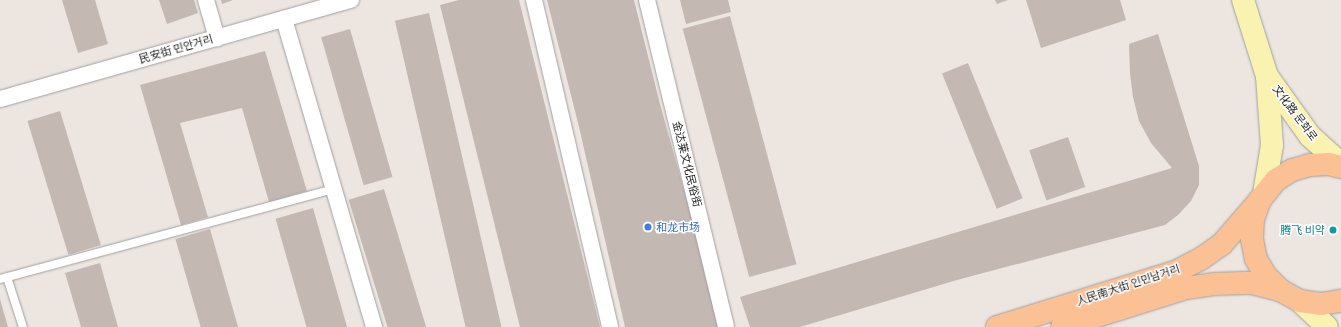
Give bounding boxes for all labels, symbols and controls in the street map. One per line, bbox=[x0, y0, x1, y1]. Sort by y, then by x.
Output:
street label: 民安街 민안거리 bbox=[138, 32, 214, 66]
street label: 文化路 문화로 bbox=[1270, 83, 1320, 143]
street label: 金达莱文化民俗街 bbox=[670, 120, 704, 208]
place label: 和龙市场 bbox=[656, 220, 700, 234]
marker: 和龙市场 bbox=[643, 222, 653, 232]
place label: 腾飞 비약 bbox=[1280, 223, 1325, 237]
marker: 腾飞 비약 bbox=[1328, 225, 1338, 235]
street label: 人民南大街 인민남거리 bbox=[1075, 262, 1181, 308]

